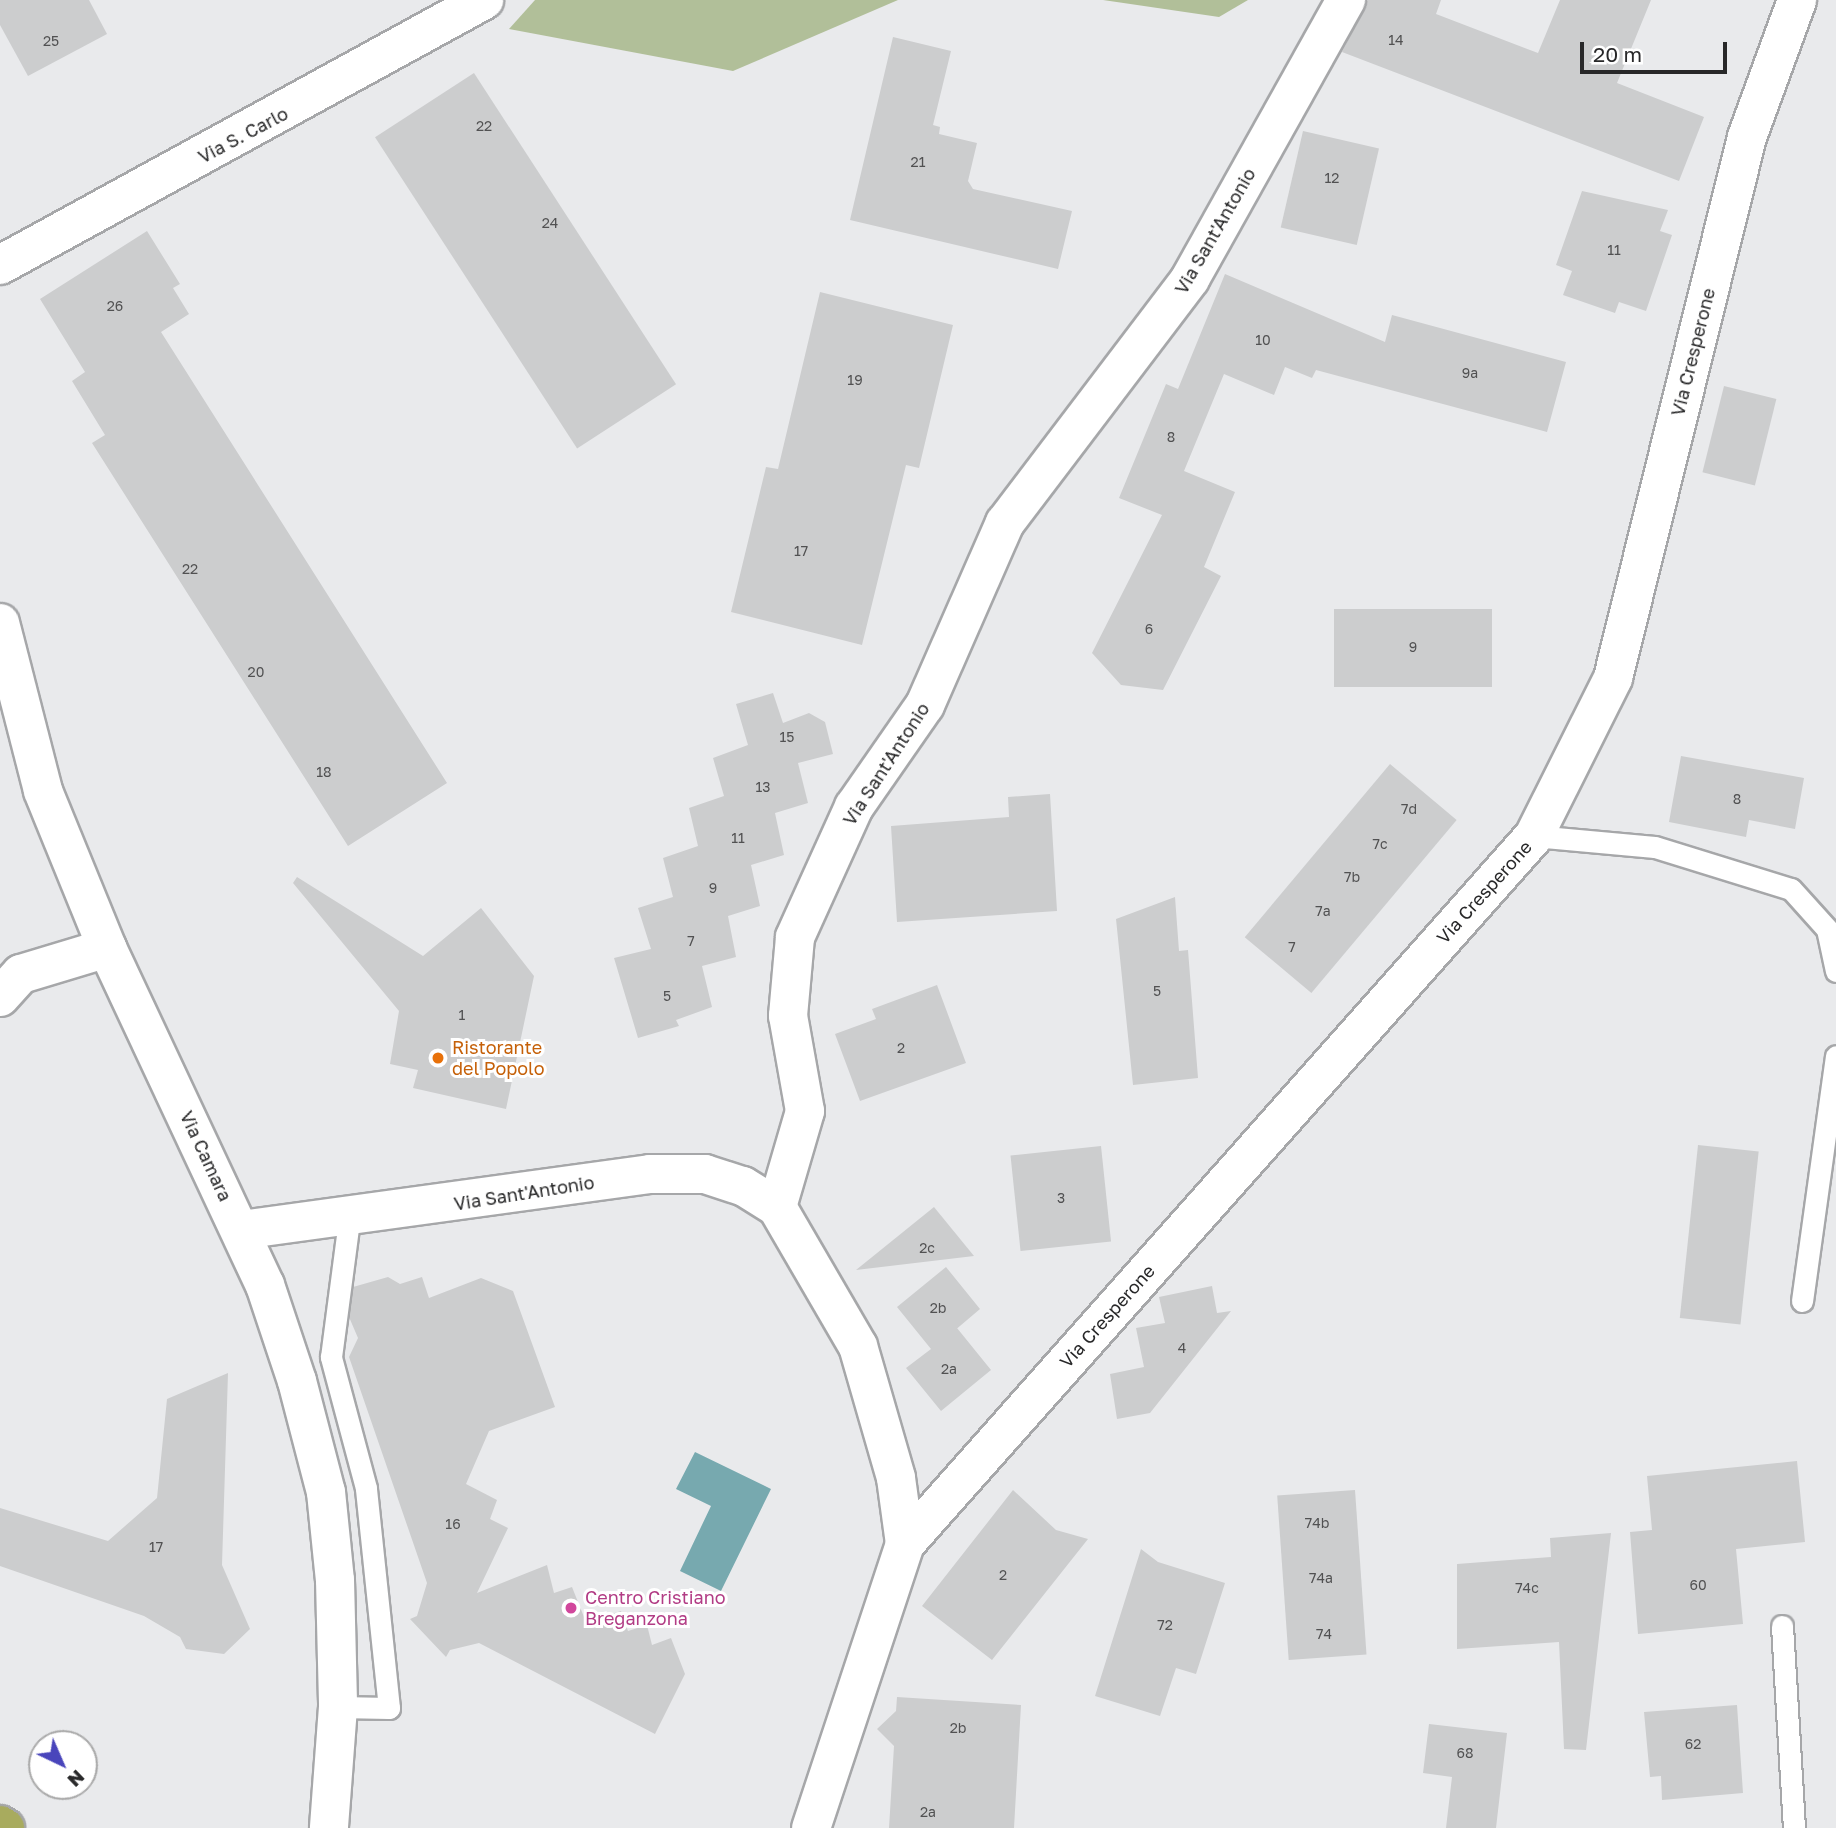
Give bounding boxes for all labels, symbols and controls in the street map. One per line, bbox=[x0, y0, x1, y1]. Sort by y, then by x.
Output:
scale bar bbox=[1584, 28, 1731, 72]
house number: 14 bbox=[1388, 32, 1404, 48]
house number: 25 bbox=[43, 33, 59, 49]
text: 20 m bbox=[1593, 41, 1642, 67]
street label: Via S. Carlo bbox=[194, 102, 292, 168]
house number: 22 bbox=[476, 118, 492, 134]
house number: 21 bbox=[911, 154, 925, 170]
street label: Via Sant'Antonio bbox=[1170, 164, 1260, 298]
house number: 12 bbox=[1325, 170, 1339, 186]
house number: 24 bbox=[542, 215, 558, 231]
house number: 11 bbox=[1607, 242, 1621, 258]
street label: Via Cresperone bbox=[1667, 286, 1719, 418]
house number: 26 bbox=[107, 298, 123, 314]
house number: 10 bbox=[1255, 332, 1271, 348]
house number: 9a bbox=[1462, 365, 1478, 381]
house number: 19 bbox=[847, 372, 863, 388]
house number: 8 bbox=[1167, 429, 1175, 445]
house number: 17 bbox=[794, 543, 808, 559]
house number: 22 bbox=[182, 561, 198, 577]
house number: 6 bbox=[1145, 621, 1153, 637]
house number: 9 bbox=[1409, 639, 1417, 655]
house number: 20 bbox=[248, 664, 264, 680]
street label: Via Sant'Antonio bbox=[838, 699, 934, 829]
house number: 15 bbox=[780, 729, 794, 745]
house number: 18 bbox=[316, 764, 332, 780]
house number: 13 bbox=[756, 779, 770, 795]
house number: 8 bbox=[1733, 791, 1741, 807]
house number: 7d bbox=[1401, 801, 1417, 817]
house number: 11 bbox=[731, 830, 745, 846]
house number: 7c bbox=[1372, 836, 1388, 852]
street label: Via Cresperone bbox=[1432, 836, 1536, 948]
house number: 7b bbox=[1344, 869, 1360, 885]
house number: 9 bbox=[709, 880, 717, 896]
house number: 7a bbox=[1315, 903, 1331, 919]
house number: 7 bbox=[687, 933, 695, 949]
house number: 7 bbox=[1288, 939, 1296, 955]
house number: 5 bbox=[1153, 983, 1161, 999]
house number: 5 bbox=[663, 988, 671, 1004]
house number: 1 bbox=[459, 1007, 465, 1023]
place label: Ristorante del Popolo bbox=[452, 1037, 544, 1080]
house number: 2 bbox=[897, 1040, 905, 1056]
marker: Ristorante del Popolo bbox=[430, 1050, 446, 1066]
street label: Via Camara bbox=[176, 1107, 236, 1205]
street label: Via Sant'Antonio bbox=[452, 1171, 596, 1215]
house number: 3 bbox=[1057, 1190, 1065, 1206]
house number: 2c bbox=[919, 1240, 935, 1256]
street label: Via Cresperone bbox=[1055, 1260, 1159, 1372]
house number: 2b bbox=[930, 1300, 946, 1316]
house number: 4 bbox=[1178, 1340, 1186, 1356]
house number: 2a bbox=[941, 1361, 957, 1377]
house number: 74b bbox=[1305, 1515, 1329, 1531]
house number: 16 bbox=[445, 1516, 461, 1532]
house number: 17 bbox=[149, 1539, 163, 1555]
house number: 2 bbox=[999, 1567, 1007, 1583]
house number: 74a bbox=[1309, 1570, 1333, 1586]
house number: 60 bbox=[1689, 1577, 1707, 1593]
house number: 74c bbox=[1515, 1580, 1539, 1596]
place label: Centro Cristiano Breganzona bbox=[585, 1587, 726, 1630]
marker: Centro Cristiano Breganzona bbox=[563, 1600, 579, 1616]
house number: 72 bbox=[1157, 1617, 1173, 1633]
house number: 74 bbox=[1316, 1626, 1332, 1642]
house number: 2b bbox=[950, 1720, 966, 1736]
north arrow bbox=[28, 1730, 98, 1800]
house number: 62 bbox=[1685, 1736, 1701, 1752]
house number: 68 bbox=[1456, 1745, 1474, 1761]
text: N bbox=[63, 1766, 90, 1792]
house number: 2a bbox=[920, 1804, 936, 1820]

